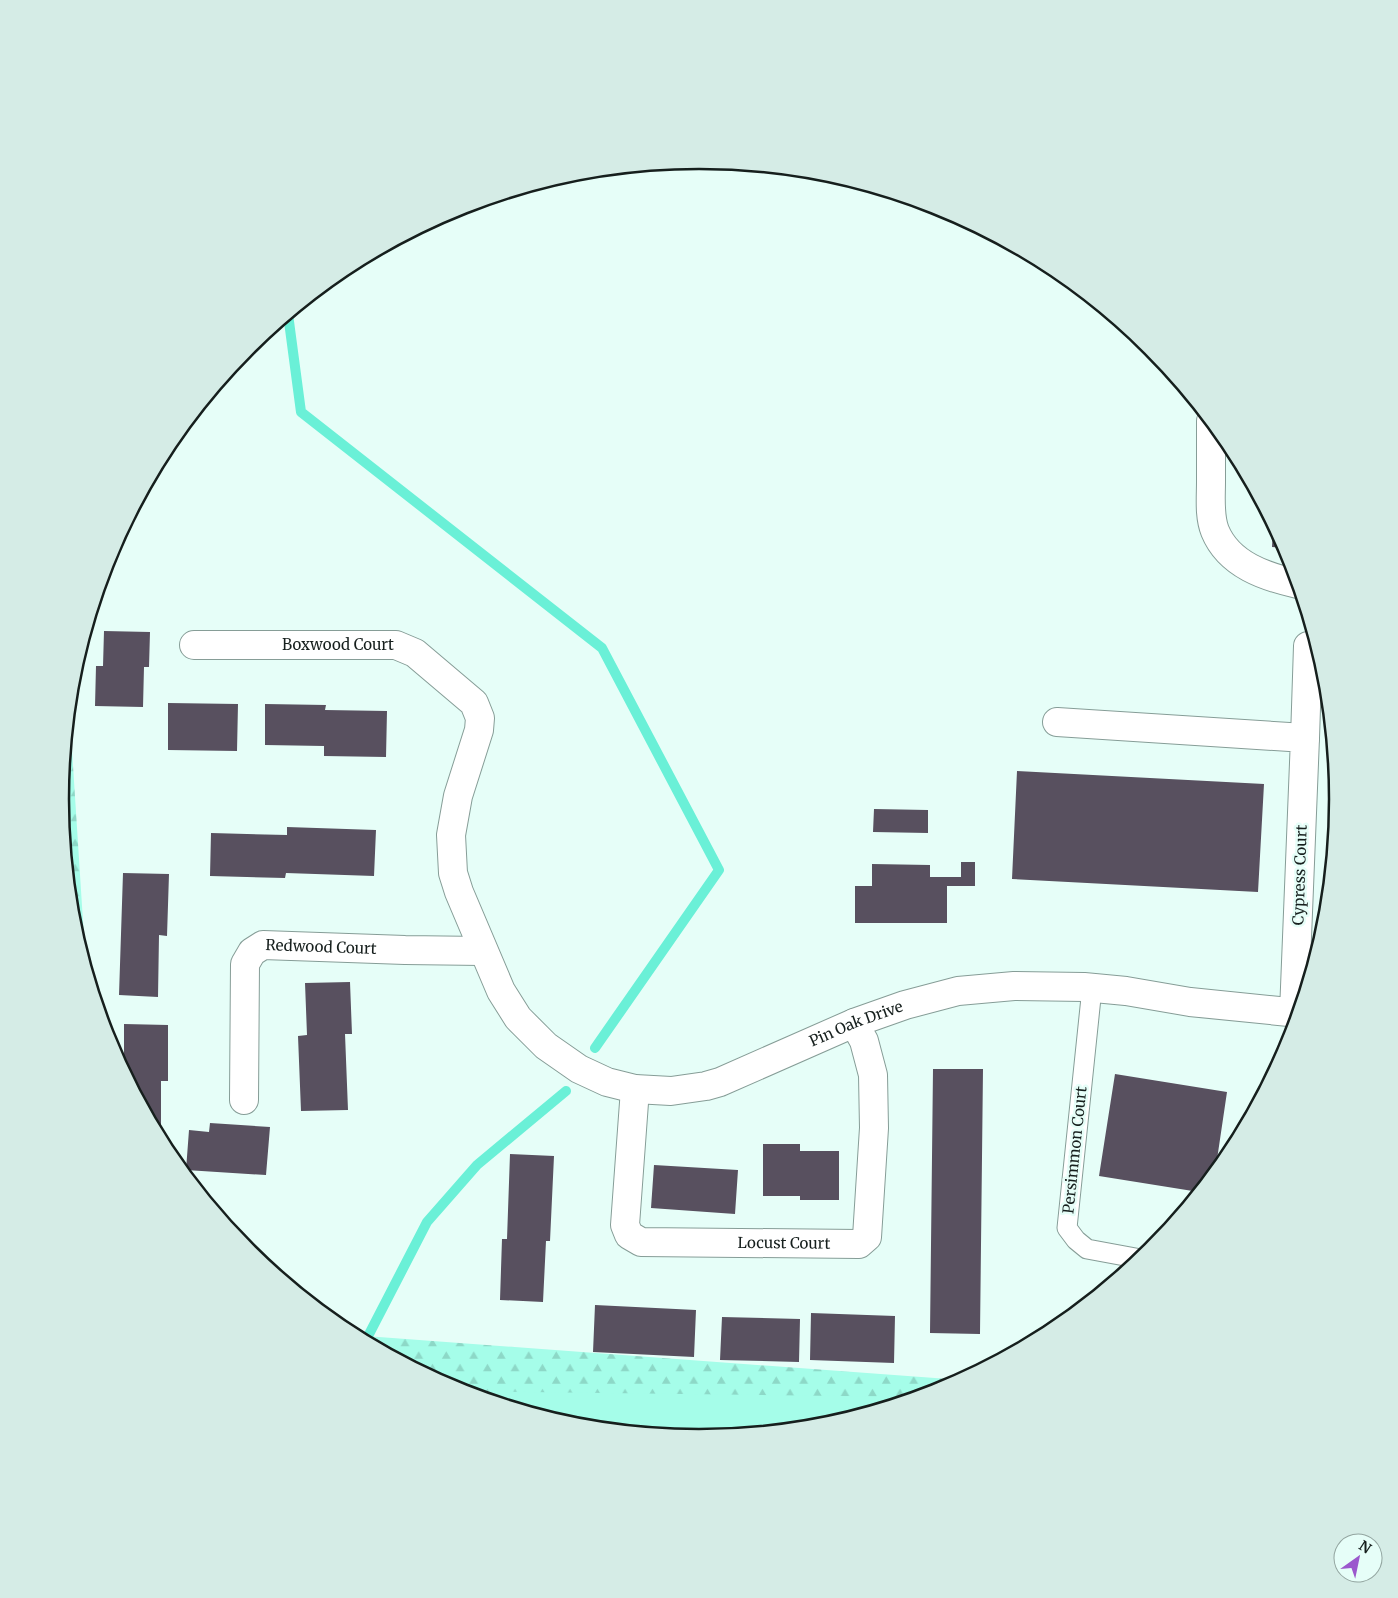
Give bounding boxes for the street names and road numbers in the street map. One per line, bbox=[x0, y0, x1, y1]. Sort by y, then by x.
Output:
street label: Boxwood Court bbox=[282, 635, 394, 654]
street label: Cypress Court bbox=[1288, 824, 1311, 926]
street label: Redwood Court bbox=[265, 935, 377, 958]
street label: Pin Oak Drive bbox=[806, 997, 905, 1051]
street label: Persimmon Court bbox=[1058, 1085, 1091, 1215]
street label: Locust Court bbox=[738, 1233, 831, 1253]

